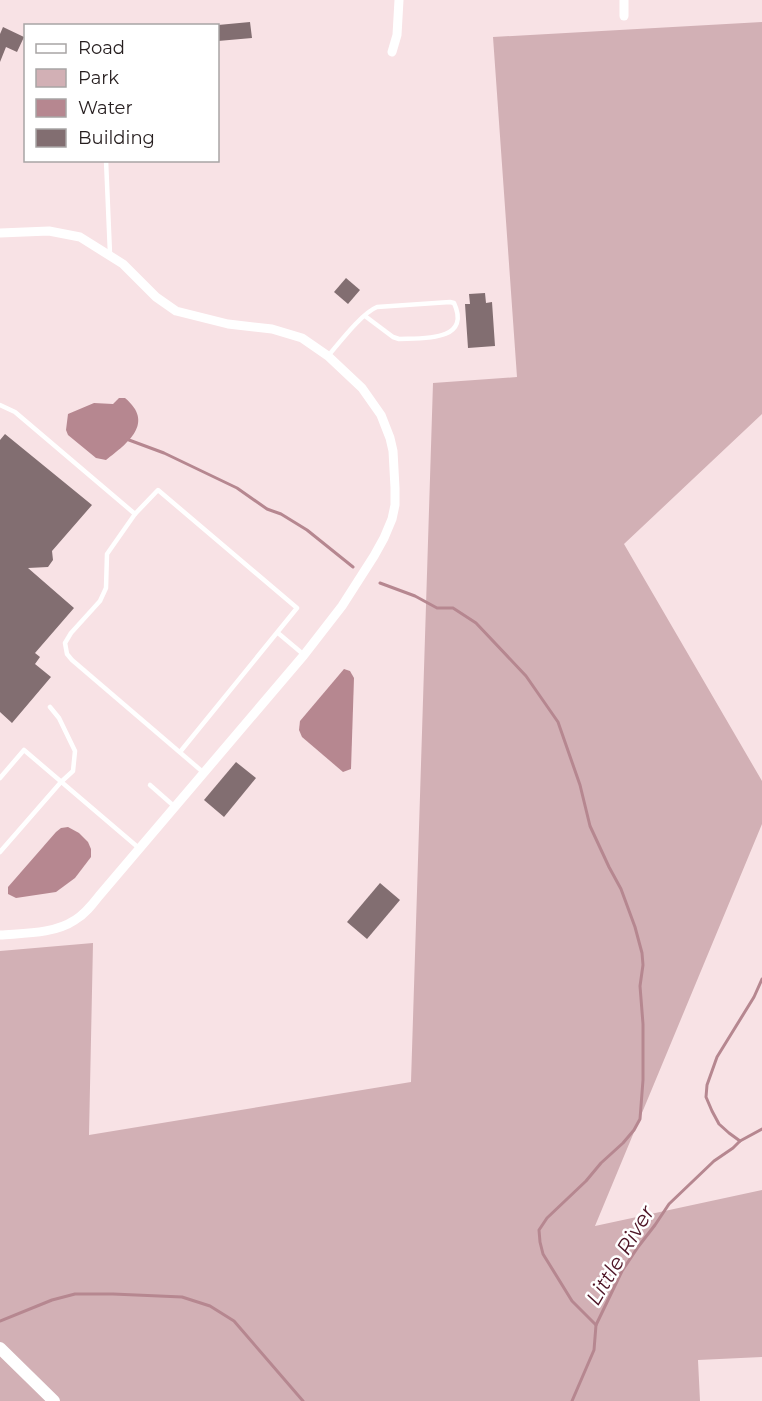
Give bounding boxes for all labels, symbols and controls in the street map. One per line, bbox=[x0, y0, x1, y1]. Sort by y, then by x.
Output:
legend bbox=[24, 24, 219, 162]
text: Road bbox=[78, 37, 125, 59]
text: Park bbox=[78, 67, 119, 89]
text: Water bbox=[78, 97, 133, 119]
text: Building bbox=[78, 127, 155, 149]
water label: Little River bbox=[581, 1200, 660, 1309]

